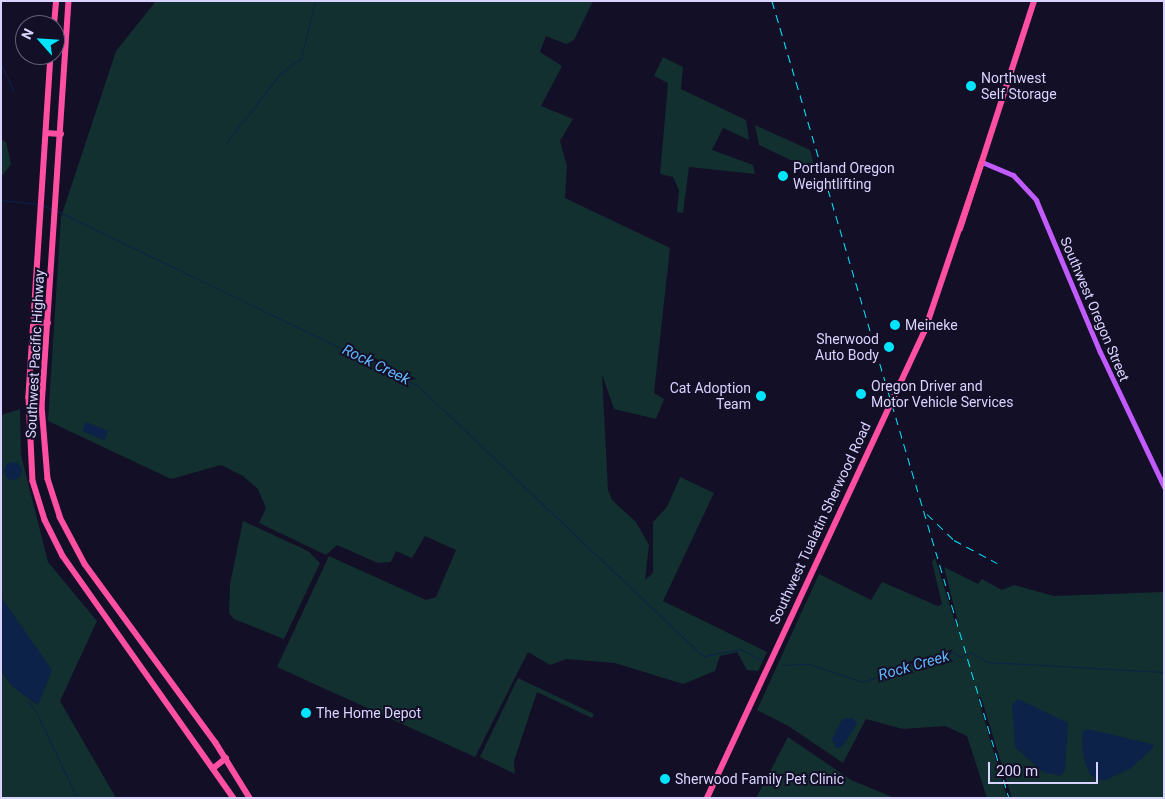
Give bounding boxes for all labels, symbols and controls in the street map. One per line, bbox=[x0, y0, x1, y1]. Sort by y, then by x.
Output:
north arrow bbox=[15, 15, 65, 65]
text: N bbox=[18, 26, 37, 42]
place label: Northwest Self Storage bbox=[981, 70, 1057, 102]
marker: Northwest Self Storage bbox=[965, 80, 977, 92]
place label: Portland Oregon Weightlifting bbox=[793, 160, 895, 192]
marker: Portland Oregon Weightlifting bbox=[777, 170, 789, 182]
street label: Southwest Oregon Street bbox=[1057, 234, 1133, 384]
street label: Southwest Pacific Highway bbox=[22, 269, 48, 439]
place label: Meineke bbox=[905, 317, 958, 333]
marker: Meineke bbox=[889, 319, 901, 331]
place label: Sherwood Auto Body bbox=[815, 331, 879, 364]
water label: Rock Creek bbox=[339, 341, 413, 389]
marker: Sherwood Auto Body bbox=[883, 341, 895, 353]
place label: Oregon Driver and Motor Vehicle Services bbox=[871, 378, 1013, 411]
place label: Cat Adoption Team bbox=[670, 380, 751, 412]
marker: Oregon Driver and Motor Vehicle Services bbox=[855, 388, 867, 400]
marker: Cat Adoption Team bbox=[755, 390, 767, 402]
street label: Southwest Tualatin Sherwood Road bbox=[766, 419, 874, 627]
water label: Rock Creek bbox=[876, 647, 952, 685]
place label: The Home Depot bbox=[316, 705, 421, 721]
marker: The Home Depot bbox=[300, 707, 312, 719]
scale bar bbox=[990, 752, 1100, 784]
text: 200 m bbox=[996, 762, 1038, 780]
place label: Sherwood Family Pet Clinic bbox=[675, 771, 844, 787]
marker: Sherwood Family Pet Clinic bbox=[659, 773, 671, 785]

